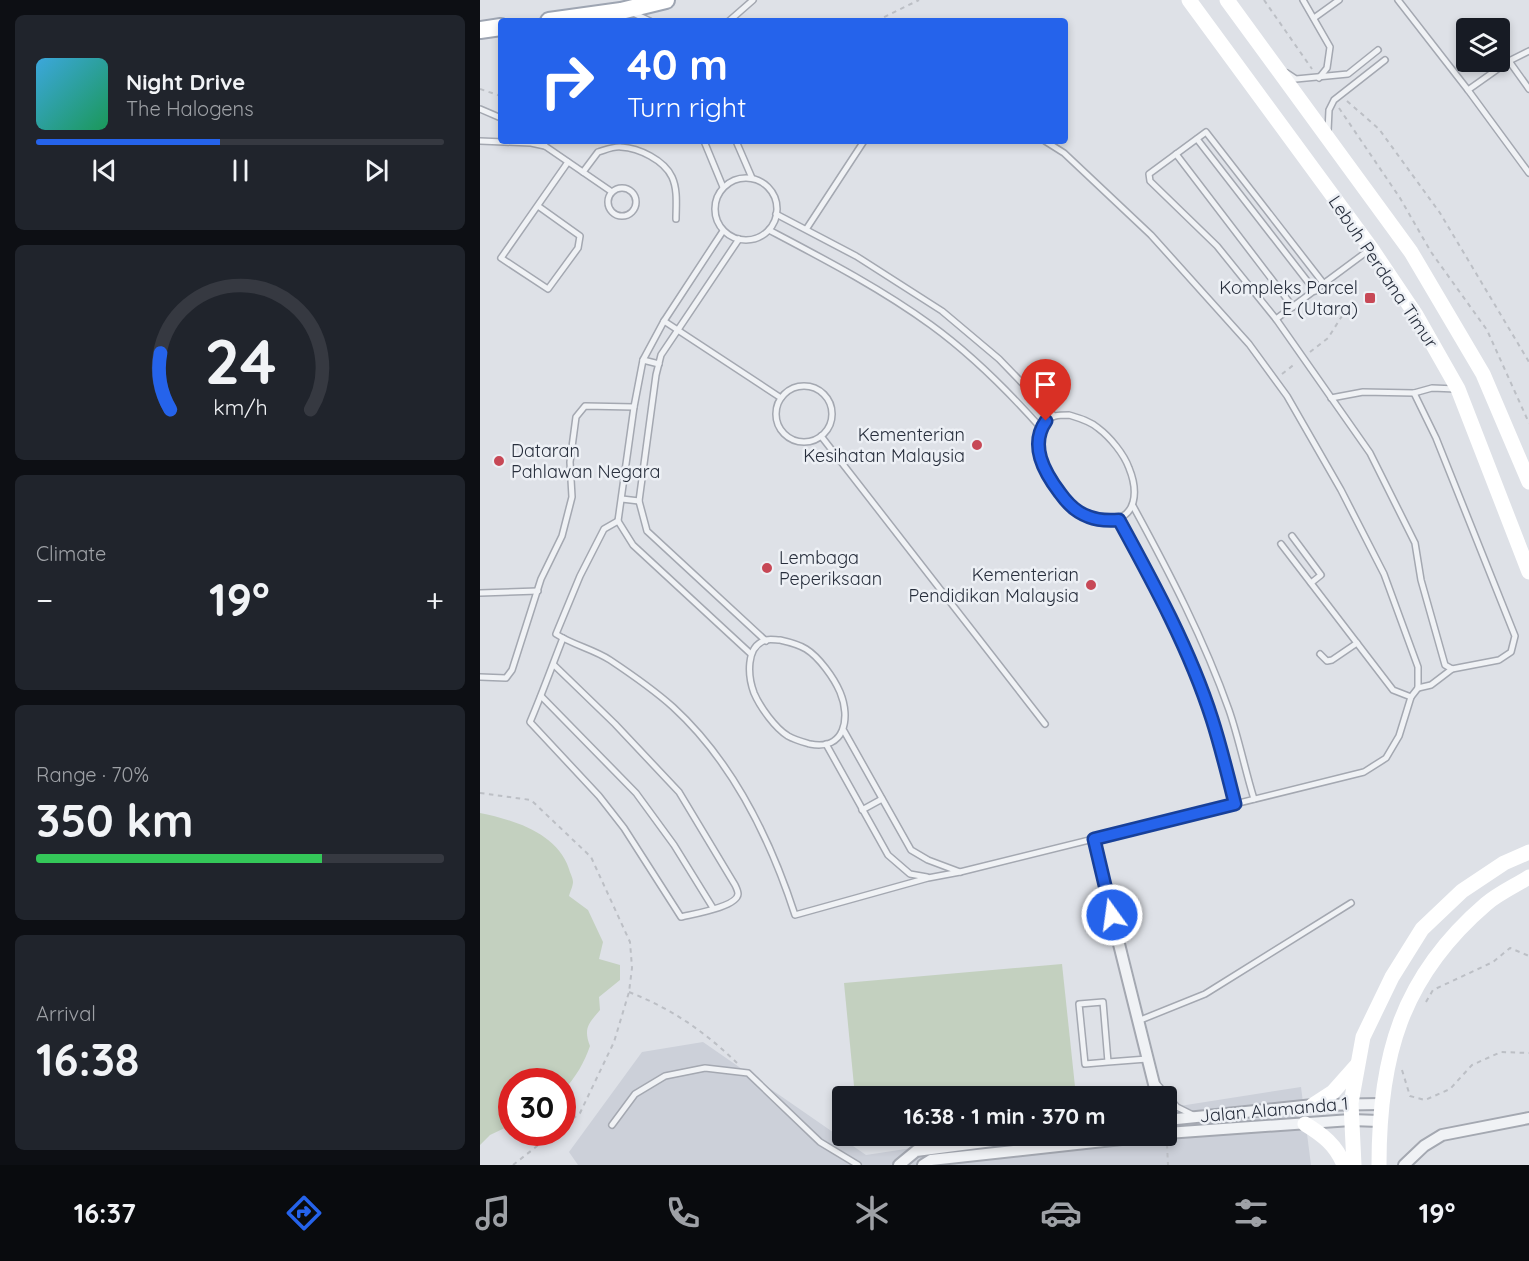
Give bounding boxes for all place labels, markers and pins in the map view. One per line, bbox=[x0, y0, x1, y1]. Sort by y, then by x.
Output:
place label: Kompleks Parcel E (Utara) bbox=[1219, 276, 1358, 320]
marker: Kompleks Parcel E (Utara) bbox=[1363, 291, 1377, 305]
pin bbox=[1020, 359, 1071, 421]
place label: Kementerian Kesihatan Malaysia bbox=[803, 423, 965, 467]
marker: Kementerian Kesihatan Malaysia bbox=[970, 438, 984, 452]
place label: Dataran Pahlawan Negara bbox=[511, 439, 660, 483]
marker: Dataran Pahlawan Negara bbox=[492, 454, 506, 468]
place label: Lembaga Peperiksaan bbox=[779, 546, 882, 590]
marker: Lembaga Peperiksaan bbox=[760, 561, 774, 575]
place label: Kementerian Pendidikan Malaysia bbox=[908, 563, 1079, 607]
marker: Kementerian Pendidikan Malaysia bbox=[1084, 578, 1098, 592]

